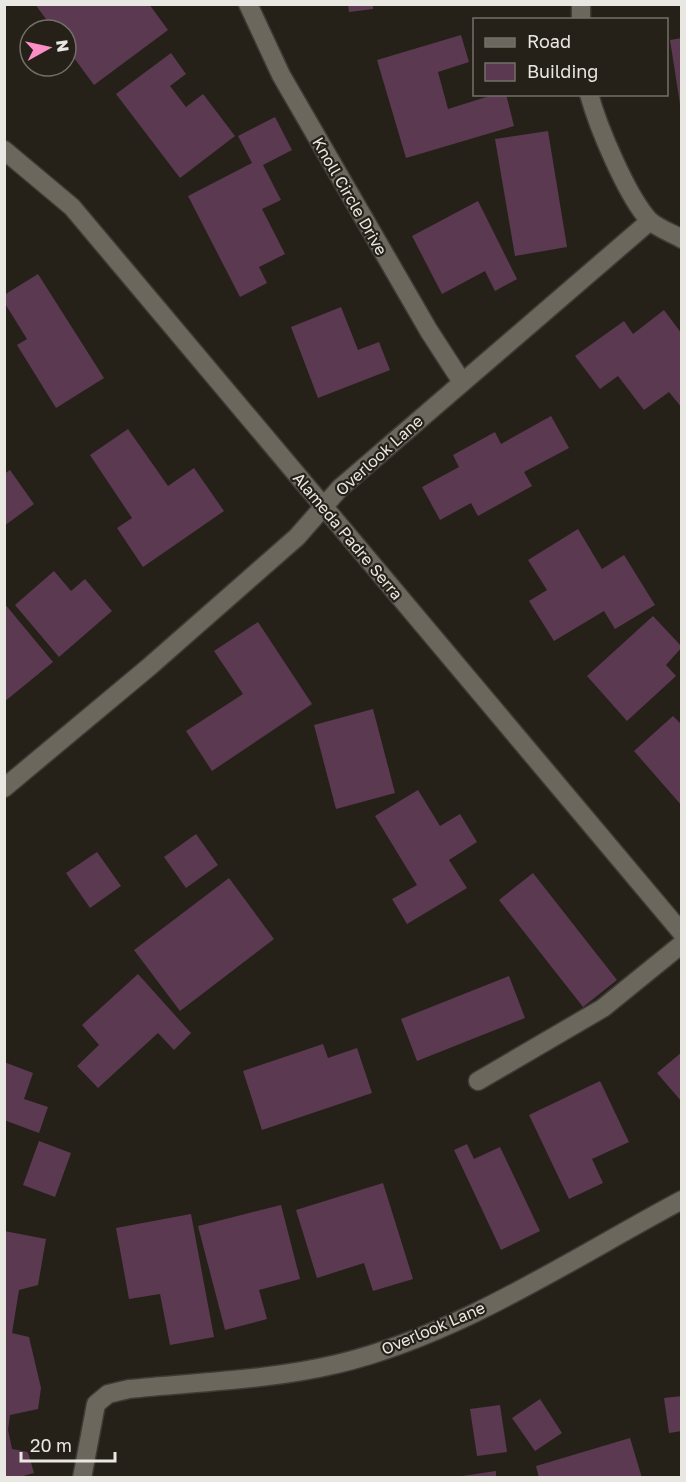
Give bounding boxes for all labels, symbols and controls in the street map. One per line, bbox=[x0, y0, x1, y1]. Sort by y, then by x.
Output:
north arrow bbox=[18, 18, 78, 78]
legend bbox=[473, 18, 668, 96]
text: Road bbox=[527, 30, 571, 52]
text: N bbox=[52, 38, 74, 53]
text: Building bbox=[527, 60, 598, 82]
street label: Knoll Circle Drive bbox=[308, 134, 392, 258]
street label: Overlook Lane bbox=[331, 411, 427, 499]
street label: Alameda Padre Serra bbox=[289, 468, 407, 604]
street label: Overlook Lane bbox=[378, 1297, 488, 1359]
scale bar bbox=[21, 1425, 116, 1463]
text: 20 m bbox=[30, 1434, 72, 1456]

